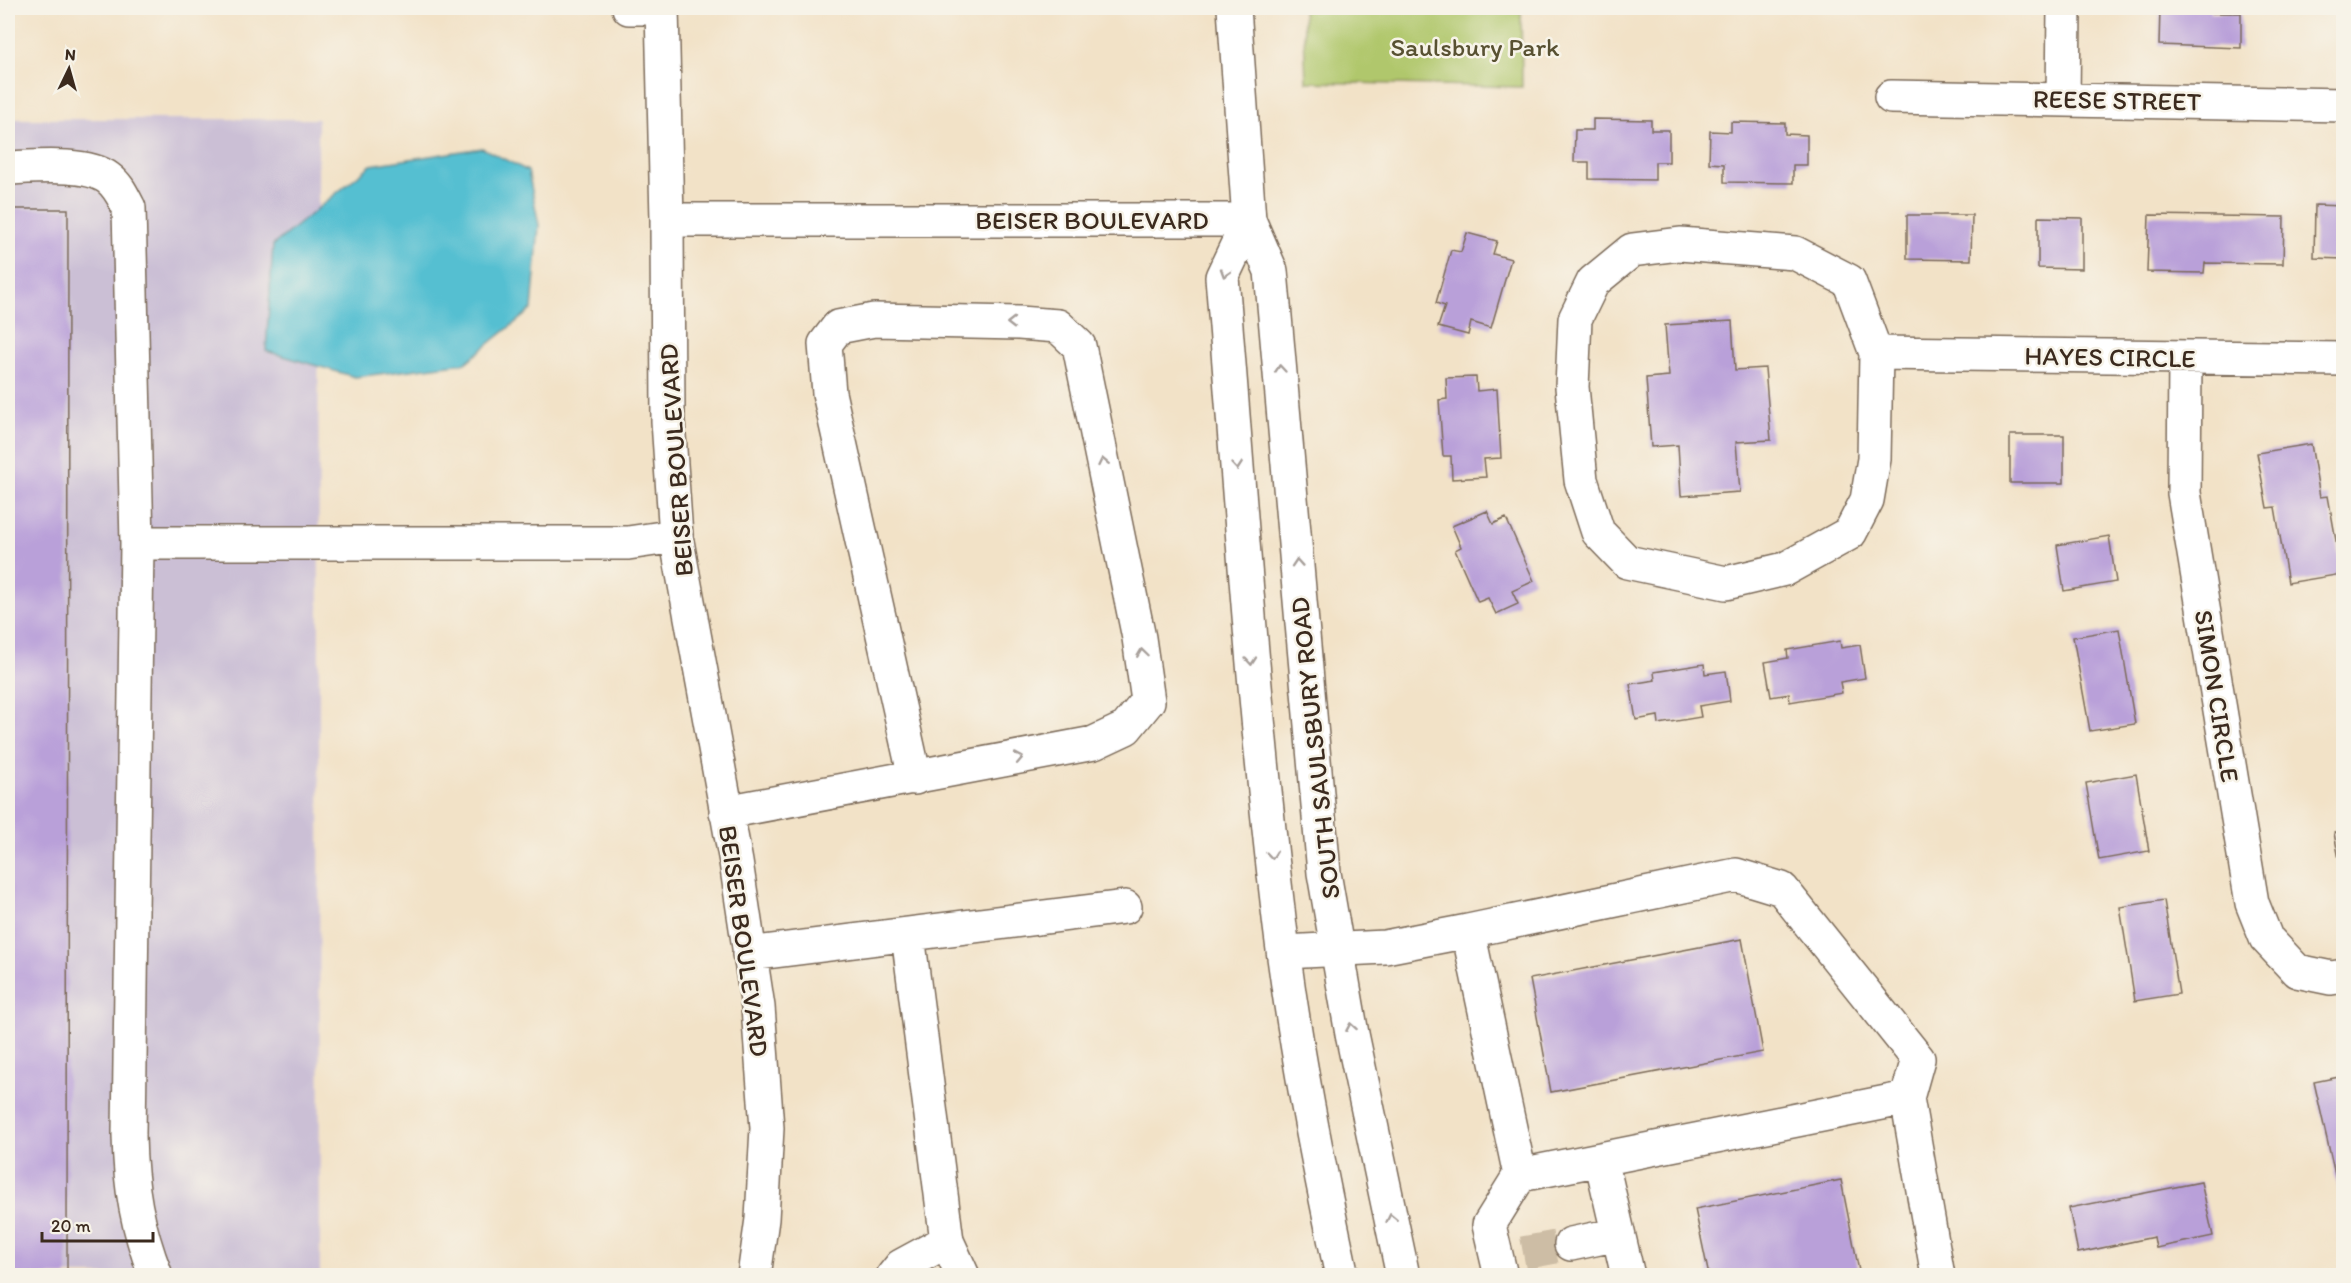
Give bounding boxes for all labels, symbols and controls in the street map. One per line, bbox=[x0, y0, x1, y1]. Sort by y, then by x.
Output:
park label: Saulsbury Park bbox=[1390, 31, 1560, 63]
north arrow bbox=[39, 39, 99, 99]
text: N bbox=[64, 45, 76, 64]
street label: REESE STREET bbox=[2033, 83, 2202, 117]
street label: BEISER BOULEVARD bbox=[975, 204, 1209, 236]
one-way arrow bbox=[1220, 267, 1232, 277]
one-way arrow bbox=[1006, 317, 1015, 329]
street label: HAYES CIRCLE bbox=[2024, 340, 2196, 374]
street label: BEISER BOULEVARD bbox=[652, 343, 700, 577]
one-way arrow bbox=[1274, 364, 1287, 373]
one-way arrow bbox=[1097, 458, 1110, 468]
one-way arrow bbox=[1231, 462, 1244, 471]
one-way arrow bbox=[1290, 558, 1303, 567]
street label: SOUTH SAULSBURY ROAD bbox=[1283, 595, 1347, 901]
street label: SIMON CIRCLE bbox=[2188, 607, 2246, 785]
one-way arrow bbox=[1136, 649, 1148, 658]
one-way arrow bbox=[1244, 656, 1257, 665]
one-way arrow bbox=[1014, 752, 1024, 765]
street label: BEISER BOULEVARD bbox=[712, 823, 776, 1059]
one-way arrow bbox=[1265, 850, 1278, 859]
one-way arrow bbox=[1345, 1023, 1358, 1033]
scale bar bbox=[42, 1205, 153, 1243]
one-way arrow bbox=[1385, 1214, 1398, 1224]
text: 20 m bbox=[51, 1215, 91, 1237]

